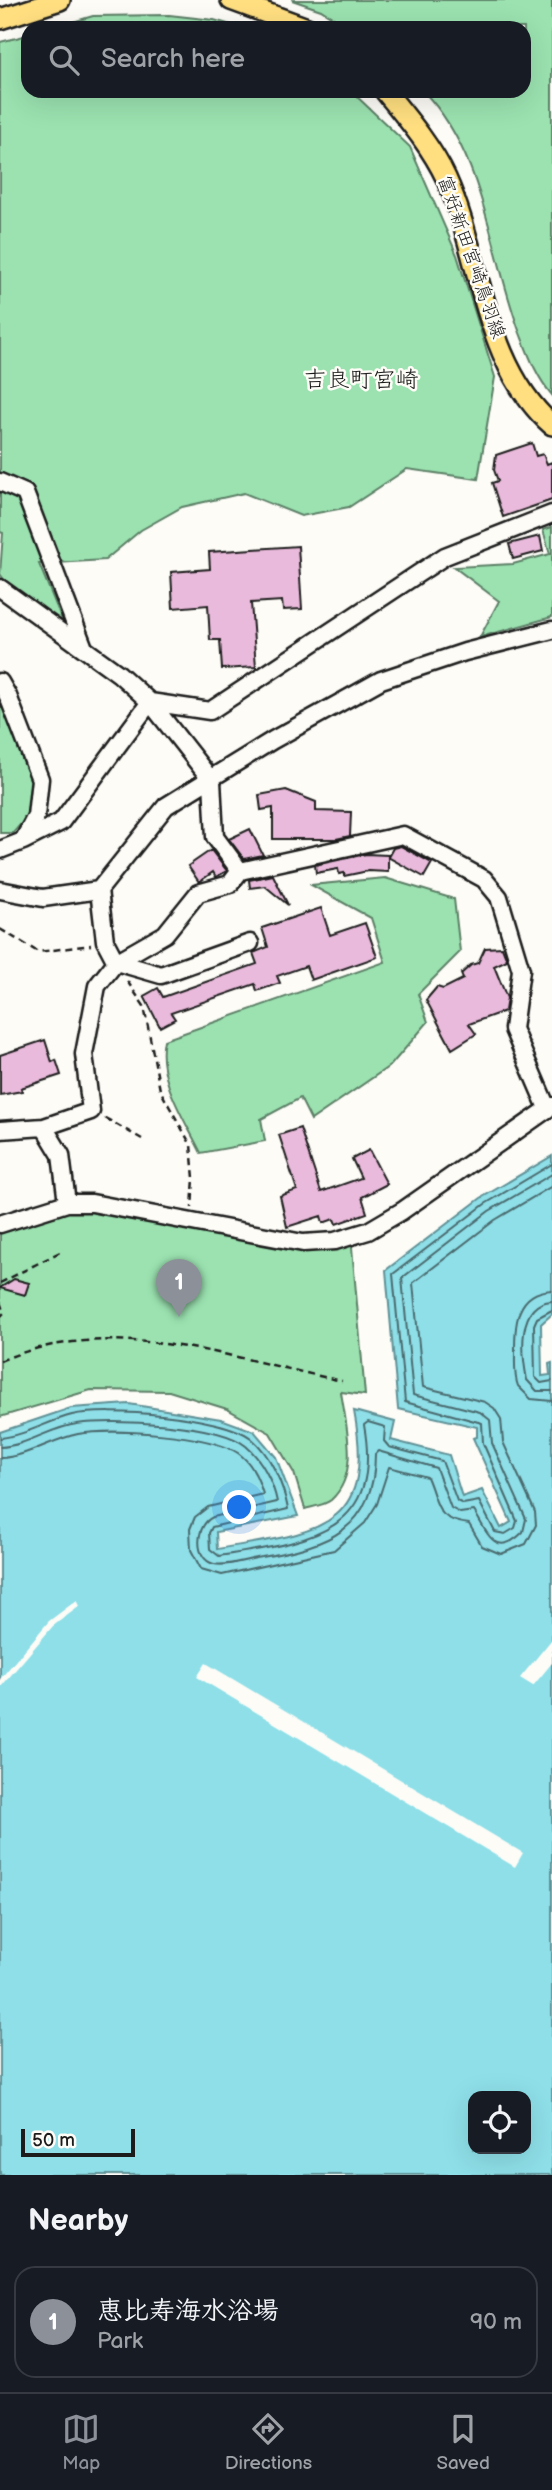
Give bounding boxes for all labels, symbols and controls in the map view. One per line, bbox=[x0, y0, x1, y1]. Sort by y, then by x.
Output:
search box bbox=[21, 21, 531, 98]
icon: search bbox=[45, 41, 83, 79]
text: Search here bbox=[101, 44, 245, 75]
street label: 富好新田宮崎鳥羽線 bbox=[432, 172, 510, 342]
district label: 吉良町宮崎 bbox=[304, 366, 419, 394]
pin: 1 bbox=[156, 1259, 202, 1317]
your location bbox=[222, 1490, 256, 1524]
map controls bbox=[468, 2091, 531, 2154]
button: locate bbox=[468, 2091, 531, 2154]
scale bar bbox=[21, 2126, 135, 2158]
text: 50 m bbox=[32, 2129, 75, 2152]
text: Nearby bbox=[28, 2203, 128, 2239]
text: 恵比寿海水浴場 bbox=[97, 2296, 279, 2327]
text: 1 bbox=[48, 2308, 58, 2336]
text: 90 m bbox=[470, 2308, 522, 2336]
text: Park bbox=[97, 2327, 143, 2355]
tab: Map bbox=[62, 2410, 100, 2475]
tab: Directions bbox=[225, 2410, 312, 2475]
tab: Saved bbox=[436, 2410, 490, 2475]

